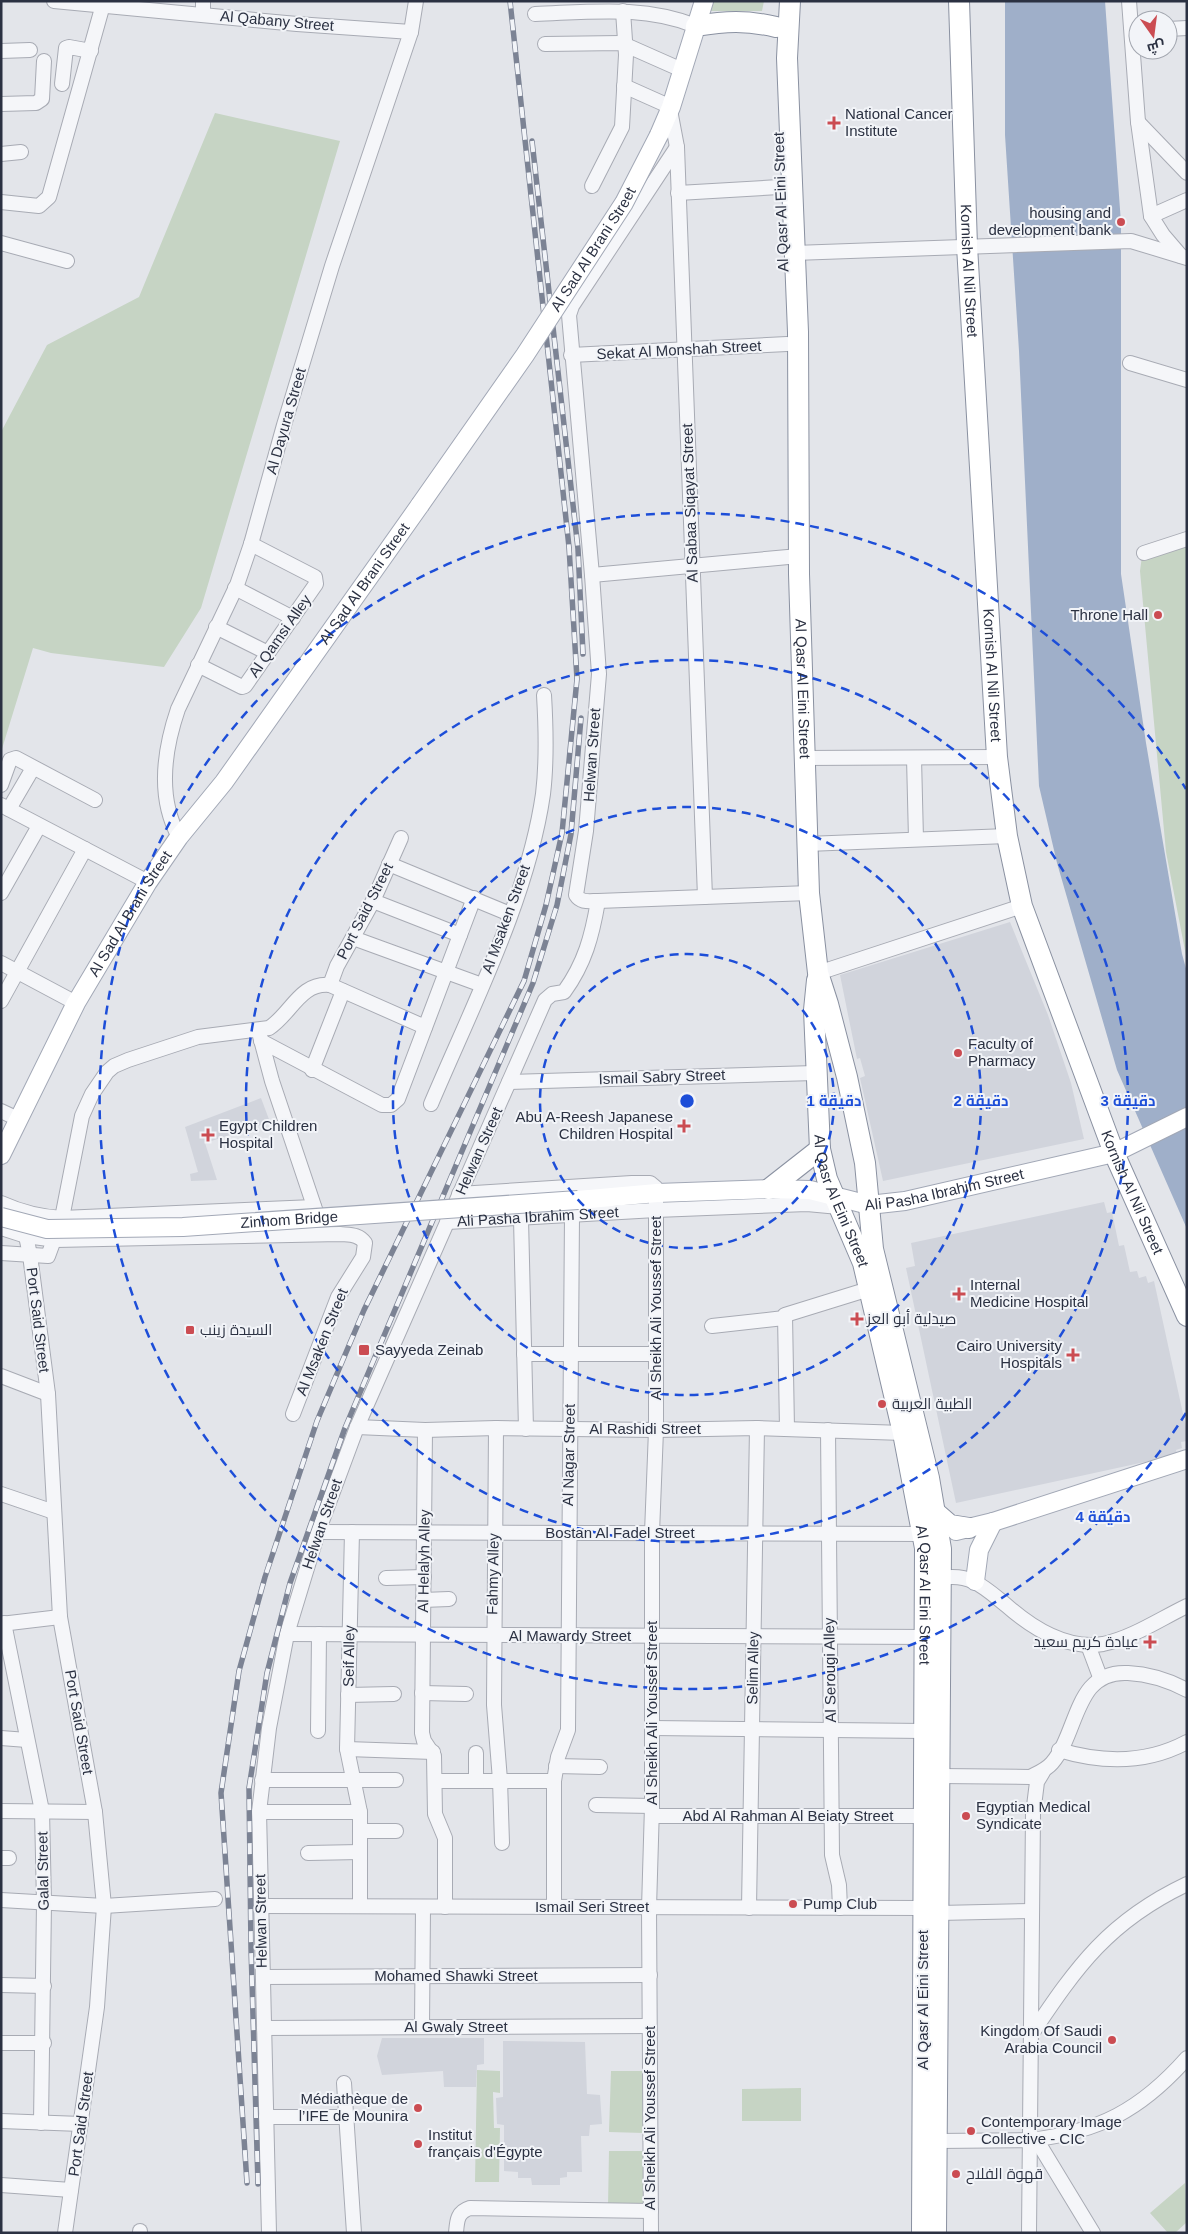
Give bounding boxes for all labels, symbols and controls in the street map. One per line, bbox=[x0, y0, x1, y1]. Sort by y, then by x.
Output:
street label: Al Qabany Street bbox=[219, 7, 336, 34]
north arrow bbox=[1128, 10, 1178, 60]
text: ش bbox=[1145, 37, 1167, 58]
place label: National Cancer Institute bbox=[845, 105, 953, 139]
marker: National Cancer Institute bbox=[827, 116, 841, 130]
street label: Al Qasr Al Eini Street bbox=[770, 131, 791, 272]
street label: Al Sad Al Brani Street bbox=[547, 183, 639, 314]
street label: Kornish Al Nil Street bbox=[958, 204, 981, 339]
place label: housing and development bank bbox=[988, 204, 1111, 238]
marker: housing and development bank bbox=[1115, 216, 1127, 228]
street label: Sekat Al Monshah Street bbox=[596, 337, 763, 362]
street label: Al Dayura Street bbox=[262, 365, 309, 476]
street label: Al Sabaa Siqayat Street bbox=[678, 422, 701, 583]
street label: Al Sad Al Brani Street bbox=[315, 519, 413, 647]
street label: Al Qamsi Alley bbox=[245, 591, 315, 680]
place label: Throne Hall bbox=[1070, 606, 1148, 623]
street label: Kornish Al Nil Street bbox=[980, 608, 1005, 743]
marker: Throne Hall bbox=[1152, 609, 1164, 621]
street label: Al Qasr Al Eini Street bbox=[792, 618, 814, 760]
street label: Helwan Street bbox=[580, 707, 603, 803]
street label: Al Sad Al Brani Street bbox=[85, 847, 175, 979]
street label: Port Said Street bbox=[333, 859, 397, 962]
street label: Al Msaken Street bbox=[478, 861, 533, 975]
place label: Faculty of Pharmacy bbox=[968, 1035, 1036, 1069]
marker: Faculty of Pharmacy bbox=[952, 1047, 964, 1059]
street label: Ismail Sabry Street bbox=[598, 1066, 726, 1087]
centre of rings bbox=[678, 1092, 696, 1110]
text: 1 دقيقة bbox=[807, 1092, 861, 1109]
text: 2 دقيقة bbox=[954, 1092, 1008, 1109]
text: 3 دقيقة bbox=[1101, 1092, 1155, 1109]
street label: Helwan Street bbox=[452, 1104, 506, 1197]
place label: Abu A-Reesh Japanese Children Hospital bbox=[515, 1108, 673, 1142]
place label: Egypt Children Hospital bbox=[219, 1117, 317, 1151]
marker: Abu A-Reesh Japanese Children Hospital bbox=[677, 1119, 691, 1133]
marker: Egypt Children Hospital bbox=[201, 1128, 215, 1142]
street label: Kornish Al Nil Street bbox=[1098, 1128, 1167, 1257]
street label: Al Qasr Al Eini Street bbox=[811, 1134, 873, 1269]
street label: Ali Pasha Ibrahim Street bbox=[864, 1165, 1026, 1213]
street label: Ali Pasha Ibrahim Street bbox=[457, 1203, 620, 1229]
street label: Zinhom Bridge bbox=[240, 1207, 338, 1231]
street label: Al Sheikh Ali Youssef Street bbox=[647, 1215, 664, 1400]
street label: Port Said Street bbox=[24, 1266, 53, 1374]
place label: Internal Medicine Hospital bbox=[970, 1276, 1088, 1310]
street label: Al Msaken Street bbox=[292, 1285, 351, 1398]
marker: Internal Medicine Hospital bbox=[952, 1287, 966, 1301]
place label: صيدلية أبو العز bbox=[866, 1309, 956, 1328]
marker: صيدلية أبو العز bbox=[851, 1313, 863, 1325]
place label: السيدة زينب bbox=[200, 1321, 272, 1339]
marker: السيدة زينب bbox=[184, 1324, 196, 1336]
place label: Cairo University Hospitals bbox=[956, 1337, 1062, 1371]
place label: Sayyeda Zeinab bbox=[375, 1341, 483, 1358]
marker: Sayyeda Zeinab bbox=[357, 1343, 371, 1357]
marker: Cairo University Hospitals bbox=[1066, 1348, 1080, 1362]
place label: الطبية العربية bbox=[892, 1395, 972, 1413]
marker: الطبية العربية bbox=[876, 1398, 888, 1410]
street label: Al Nagar Street bbox=[559, 1403, 578, 1506]
street label: Al Rashidi Street bbox=[589, 1420, 702, 1437]
street label: Helwan Street bbox=[298, 1476, 345, 1571]
text: 4 دقيقة bbox=[1076, 1508, 1130, 1525]
street label: Al Helalyh Alley bbox=[414, 1509, 433, 1613]
street label: Al Qasr Al Eini Street bbox=[913, 1523, 934, 1666]
street label: Bostan Al Fadel Street bbox=[545, 1524, 695, 1541]
street label: Fahmy Alley bbox=[483, 1533, 502, 1615]
street label: Al Serougi Alley bbox=[820, 1617, 839, 1723]
street label: Al Sheikh Ali Youssef Street bbox=[643, 1620, 660, 1805]
street label: Seif Alley bbox=[339, 1625, 358, 1687]
street label: Al Mawardy Street bbox=[509, 1627, 632, 1644]
street label: Selim Alley bbox=[743, 1631, 762, 1705]
place label: عيادة كريم سعيد bbox=[1034, 1633, 1139, 1652]
marker: عيادة كريم سعيد bbox=[1143, 1635, 1157, 1649]
street label: Port Said Street bbox=[62, 1668, 97, 1776]
place label: Egyptian Medical Syndicate bbox=[976, 1798, 1090, 1832]
street label: Abd Al Rahman Al Beiaty Street bbox=[683, 1807, 894, 1824]
marker: Egyptian Medical Syndicate bbox=[960, 1810, 972, 1822]
street label: Galal Street bbox=[33, 1830, 52, 1911]
street label: Helwan Street bbox=[251, 1873, 270, 1968]
place label: Pump Club bbox=[803, 1895, 877, 1912]
street label: Ismail Seri Street bbox=[535, 1898, 650, 1915]
marker: Pump Club bbox=[787, 1898, 799, 1910]
street label: Al Qasr Al Eini Street bbox=[914, 1929, 931, 2070]
street label: Mohamed Shawki Street bbox=[374, 1967, 539, 1984]
street label: Al Gwaly Street bbox=[404, 2018, 509, 2035]
place label: Kingdom Of Saudi Arabia Council bbox=[980, 2022, 1102, 2056]
street label: Al Sheikh Ali Youssef Street bbox=[641, 2025, 658, 2210]
marker: Kingdom Of Saudi Arabia Council bbox=[1106, 2034, 1118, 2046]
street label: Port Said Street bbox=[65, 2069, 96, 2178]
place label: Médiathèque de l’IFE de Mounira bbox=[299, 2090, 409, 2124]
marker: Médiathèque de l’IFE de Mounira bbox=[412, 2102, 424, 2114]
place label: Contemporary Image Collective - CIC bbox=[981, 2113, 1122, 2147]
marker: Contemporary Image Collective - CIC bbox=[965, 2125, 977, 2137]
place label: Institut français d'Égypte bbox=[428, 2126, 543, 2160]
marker: Institut français d'Égypte bbox=[412, 2138, 424, 2150]
place label: قهوة الفلاح bbox=[966, 2165, 1043, 2185]
marker: قهوة الفلاح bbox=[950, 2168, 962, 2180]

